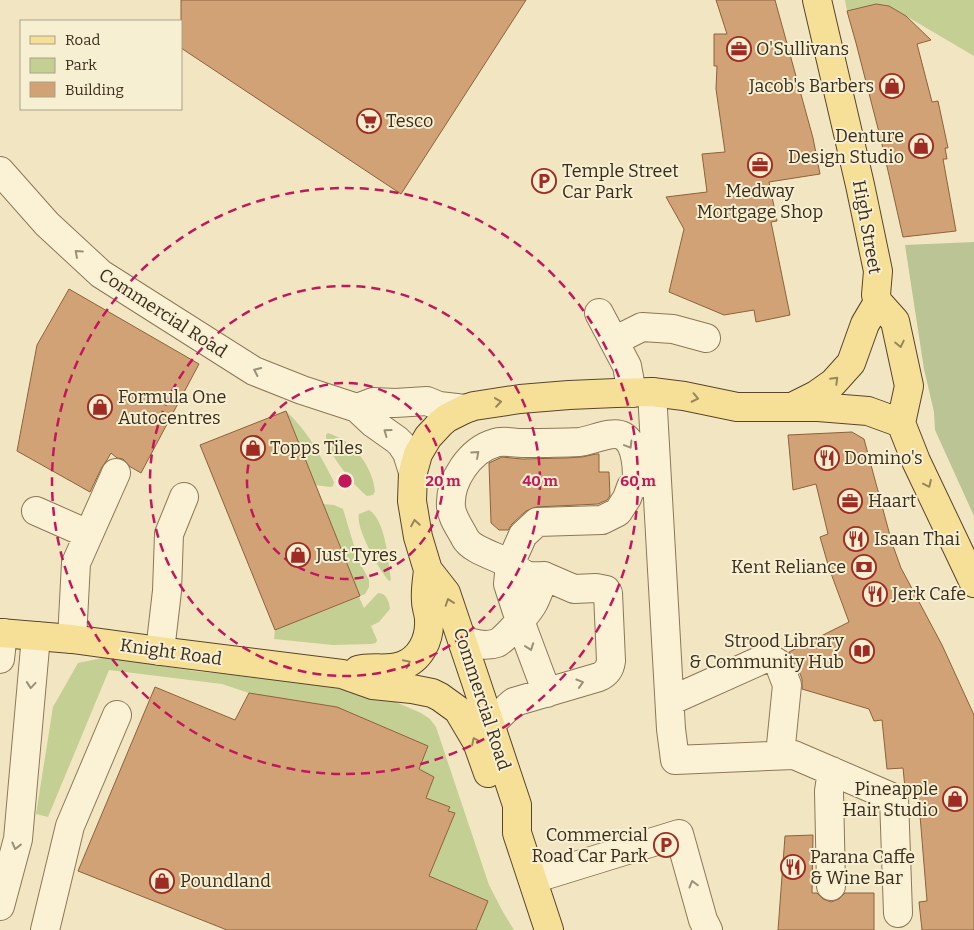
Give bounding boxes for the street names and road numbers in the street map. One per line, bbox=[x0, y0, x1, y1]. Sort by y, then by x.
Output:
street label: High Street bbox=[848, 178, 886, 276]
street label: Commercial Road bbox=[95, 263, 231, 363]
street label: Commercial Road bbox=[449, 625, 515, 773]
street label: Knight Road bbox=[119, 634, 224, 670]

